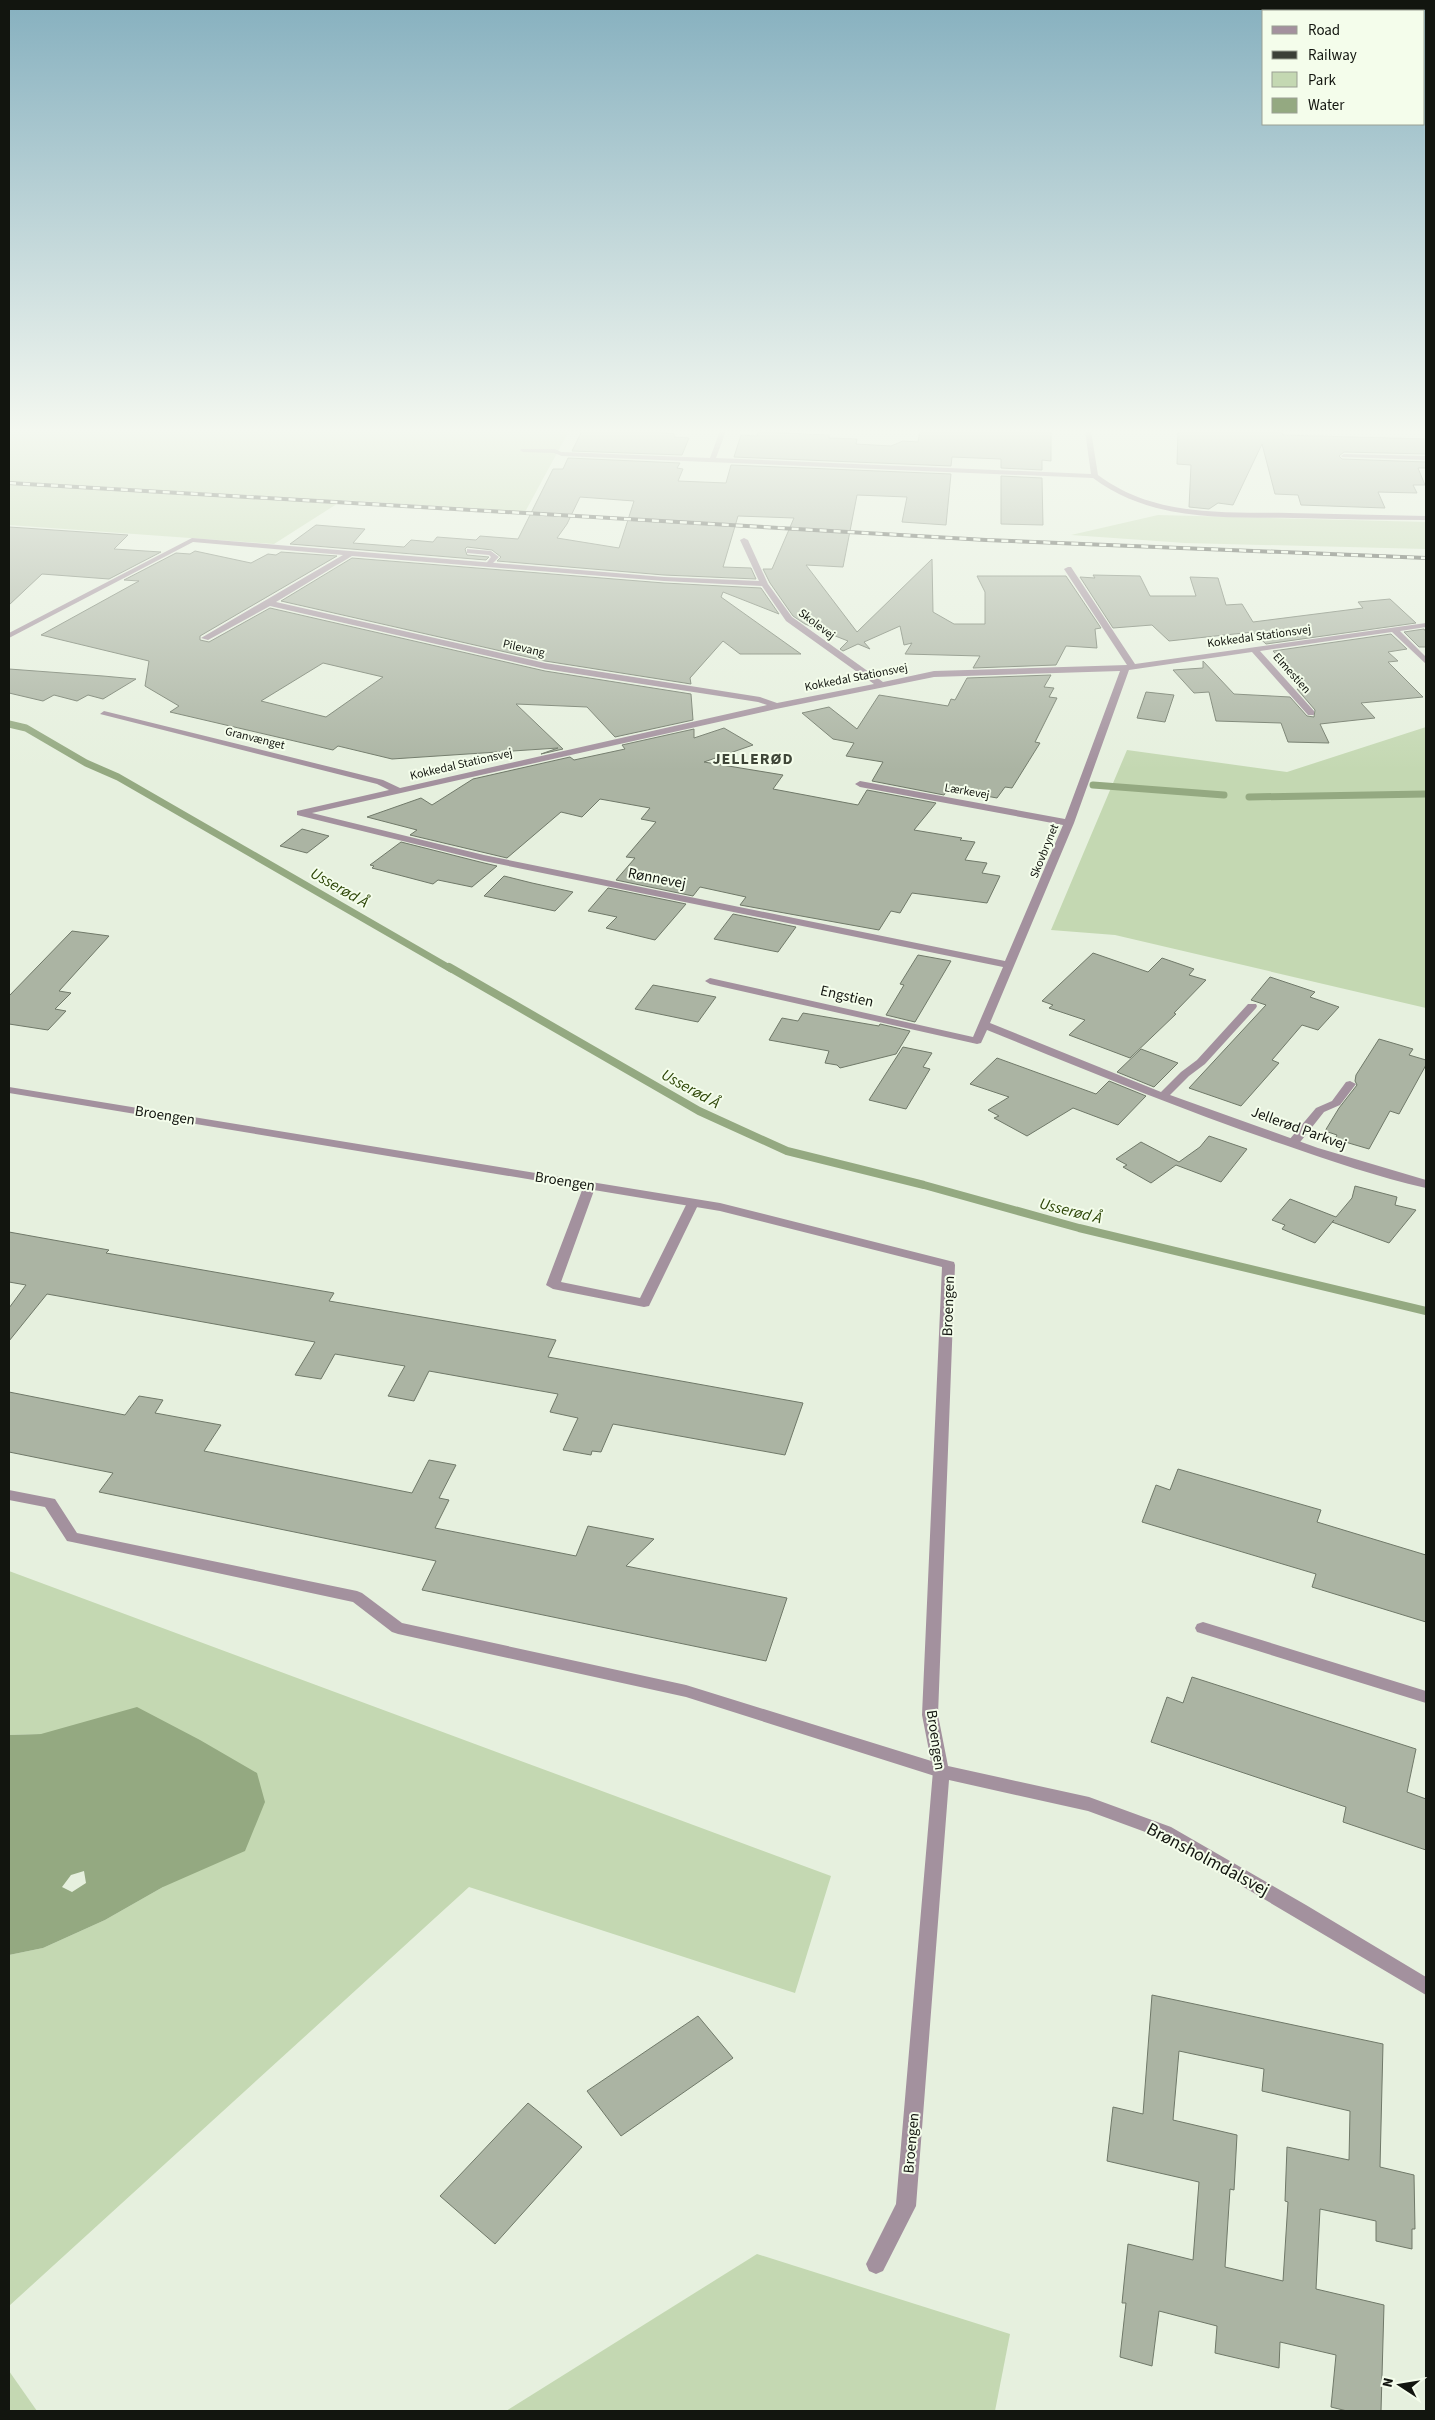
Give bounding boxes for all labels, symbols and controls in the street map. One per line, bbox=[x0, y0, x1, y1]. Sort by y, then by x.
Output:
legend bbox=[1262, 10, 1425, 125]
text: Road bbox=[1308, 20, 1340, 41]
text: Railway bbox=[1308, 45, 1357, 66]
text: Park bbox=[1308, 70, 1337, 91]
text: Water bbox=[1308, 95, 1345, 116]
street label: Skolevej bbox=[795, 605, 839, 644]
street label: Kokkedal Stationsvej bbox=[1206, 621, 1312, 652]
street label: Pilevang bbox=[501, 635, 547, 662]
street label: Elmestien bbox=[1269, 649, 1315, 697]
street label: Kokkedal Stationsvej bbox=[803, 659, 909, 696]
street label: Granvænget bbox=[223, 723, 286, 754]
street label: Kokkedal Stationsvej bbox=[408, 744, 514, 785]
district label: JELLERØD bbox=[712, 748, 794, 770]
street label: Lærkevej bbox=[943, 779, 991, 804]
street label: Skovbrynet bbox=[1026, 821, 1063, 881]
water label: Usserød Å bbox=[306, 862, 373, 913]
street label: Rønnevej bbox=[626, 863, 688, 894]
street label: Engstien bbox=[818, 980, 876, 1013]
water label: Usserød Å bbox=[657, 1064, 724, 1114]
street label: Broengen bbox=[133, 1100, 197, 1131]
street label: Jellerød Parkvej bbox=[1248, 1101, 1350, 1156]
street label: Broengen bbox=[533, 1166, 597, 1197]
water label: Usserød Å bbox=[1037, 1193, 1104, 1229]
street label: Broengen bbox=[937, 1275, 960, 1337]
street label: Broengen bbox=[921, 1709, 950, 1772]
street label: Brønsholmdalsvej bbox=[1142, 1817, 1274, 1902]
street label: Broengen bbox=[898, 2112, 925, 2174]
north arrow bbox=[1375, 2360, 1425, 2410]
text: N bbox=[1378, 2376, 1399, 2389]

